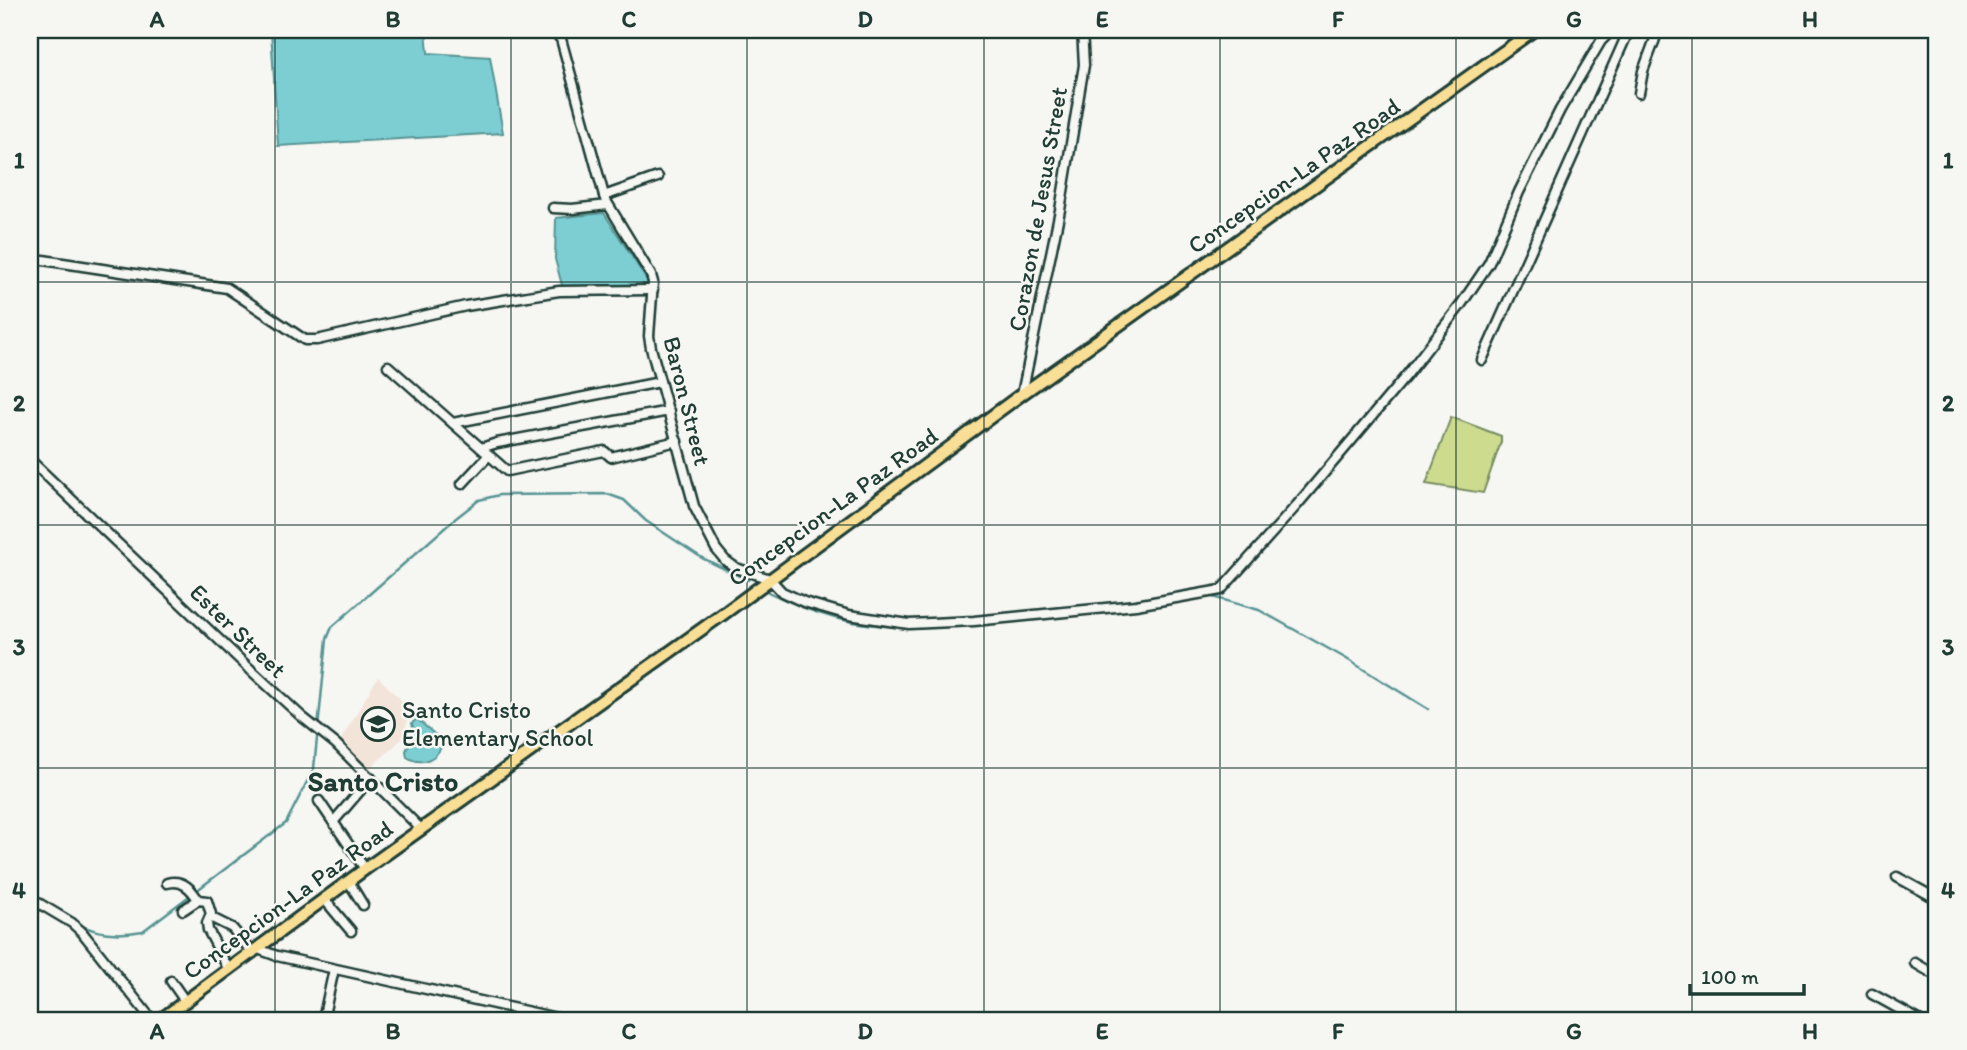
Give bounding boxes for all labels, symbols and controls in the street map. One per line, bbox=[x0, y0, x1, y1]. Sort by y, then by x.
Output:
text: A bbox=[149, 5, 165, 33]
text: B bbox=[386, 5, 401, 33]
text: C bbox=[622, 5, 637, 33]
text: D bbox=[857, 5, 873, 33]
text: E bbox=[1096, 5, 1109, 33]
text: F bbox=[1332, 5, 1345, 33]
text: G bbox=[1566, 5, 1582, 33]
text: H bbox=[1802, 5, 1818, 33]
street label: Corazon de Jesus Street bbox=[1002, 84, 1073, 334]
street label: Concepcion-La Paz Road bbox=[1182, 91, 1405, 260]
text: 1 bbox=[14, 146, 25, 174]
text: 1 bbox=[1943, 146, 1954, 174]
street label: Baron Street bbox=[657, 333, 718, 468]
text: 2 bbox=[13, 389, 26, 417]
text: 2 bbox=[1942, 389, 1955, 417]
street label: Concepcion-La Paz Road bbox=[722, 421, 943, 592]
street label: Ester Street bbox=[184, 578, 293, 684]
text: 3 bbox=[13, 633, 26, 661]
text: 3 bbox=[1942, 633, 1955, 661]
place label: Santo Cristo Elementary School bbox=[402, 695, 594, 752]
school or university icon: Santo Cristo Elementary School bbox=[359, 705, 397, 743]
district label: Santo Cristo bbox=[308, 764, 458, 798]
street label: Concepcion-La Paz Road bbox=[177, 814, 398, 985]
text: 4 bbox=[12, 876, 26, 904]
text: 4 bbox=[1941, 876, 1955, 904]
scale bar bbox=[1690, 952, 1804, 996]
text: 100 m bbox=[1701, 964, 1759, 989]
text: A bbox=[149, 1017, 165, 1045]
text: B bbox=[386, 1017, 401, 1045]
text: C bbox=[622, 1017, 637, 1045]
text: D bbox=[857, 1017, 873, 1045]
text: E bbox=[1096, 1017, 1109, 1045]
text: F bbox=[1332, 1017, 1345, 1045]
text: G bbox=[1566, 1017, 1582, 1045]
text: H bbox=[1802, 1017, 1818, 1045]

